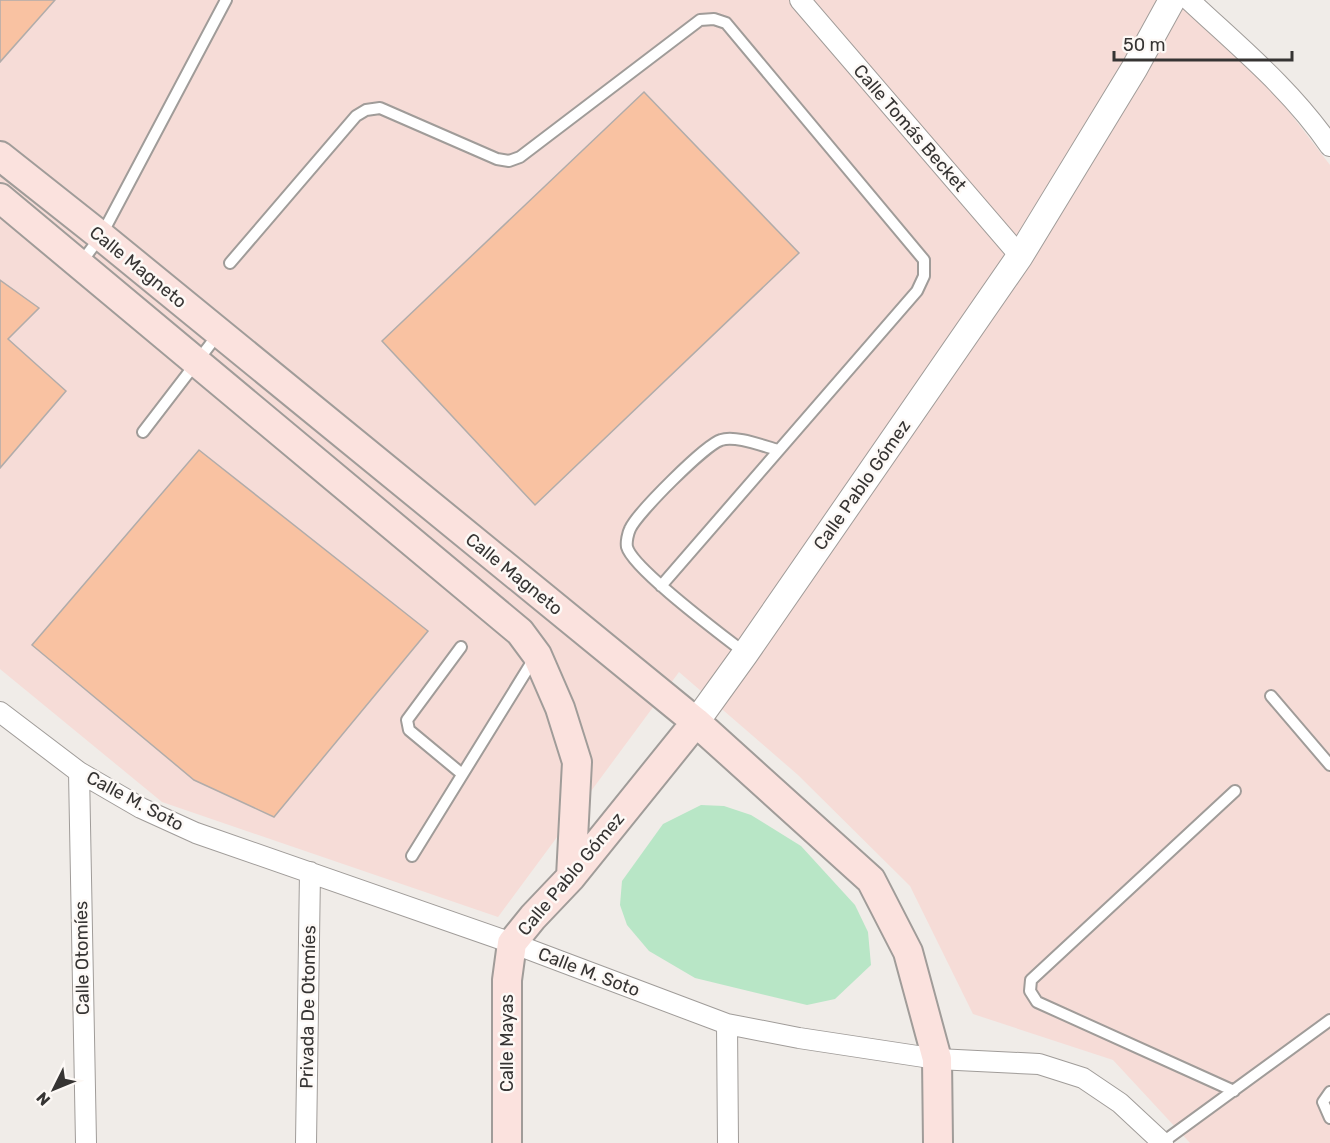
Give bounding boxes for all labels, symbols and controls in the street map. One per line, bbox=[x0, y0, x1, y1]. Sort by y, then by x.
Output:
scale bar bbox=[1114, 24, 1292, 62]
text: 50 m bbox=[1123, 34, 1166, 56]
street label: Calle Tomás Becket bbox=[849, 60, 971, 196]
street label: Calle Magneto bbox=[85, 221, 191, 313]
street label: Calle Pablo Gómez bbox=[809, 416, 915, 554]
street label: Calle Magneto bbox=[461, 528, 567, 620]
street label: Calle M. Soto bbox=[83, 766, 187, 836]
street label: Calle Pablo Gómez bbox=[513, 808, 629, 940]
street label: Calle Otomíes bbox=[70, 901, 94, 1015]
street label: Privada De Otomíes bbox=[296, 925, 320, 1089]
street label: Calle M. Soto bbox=[535, 943, 643, 1001]
street label: Calle Mayas bbox=[496, 994, 518, 1092]
north arrow bbox=[24, 1059, 84, 1119]
text: N bbox=[33, 1088, 54, 1110]

